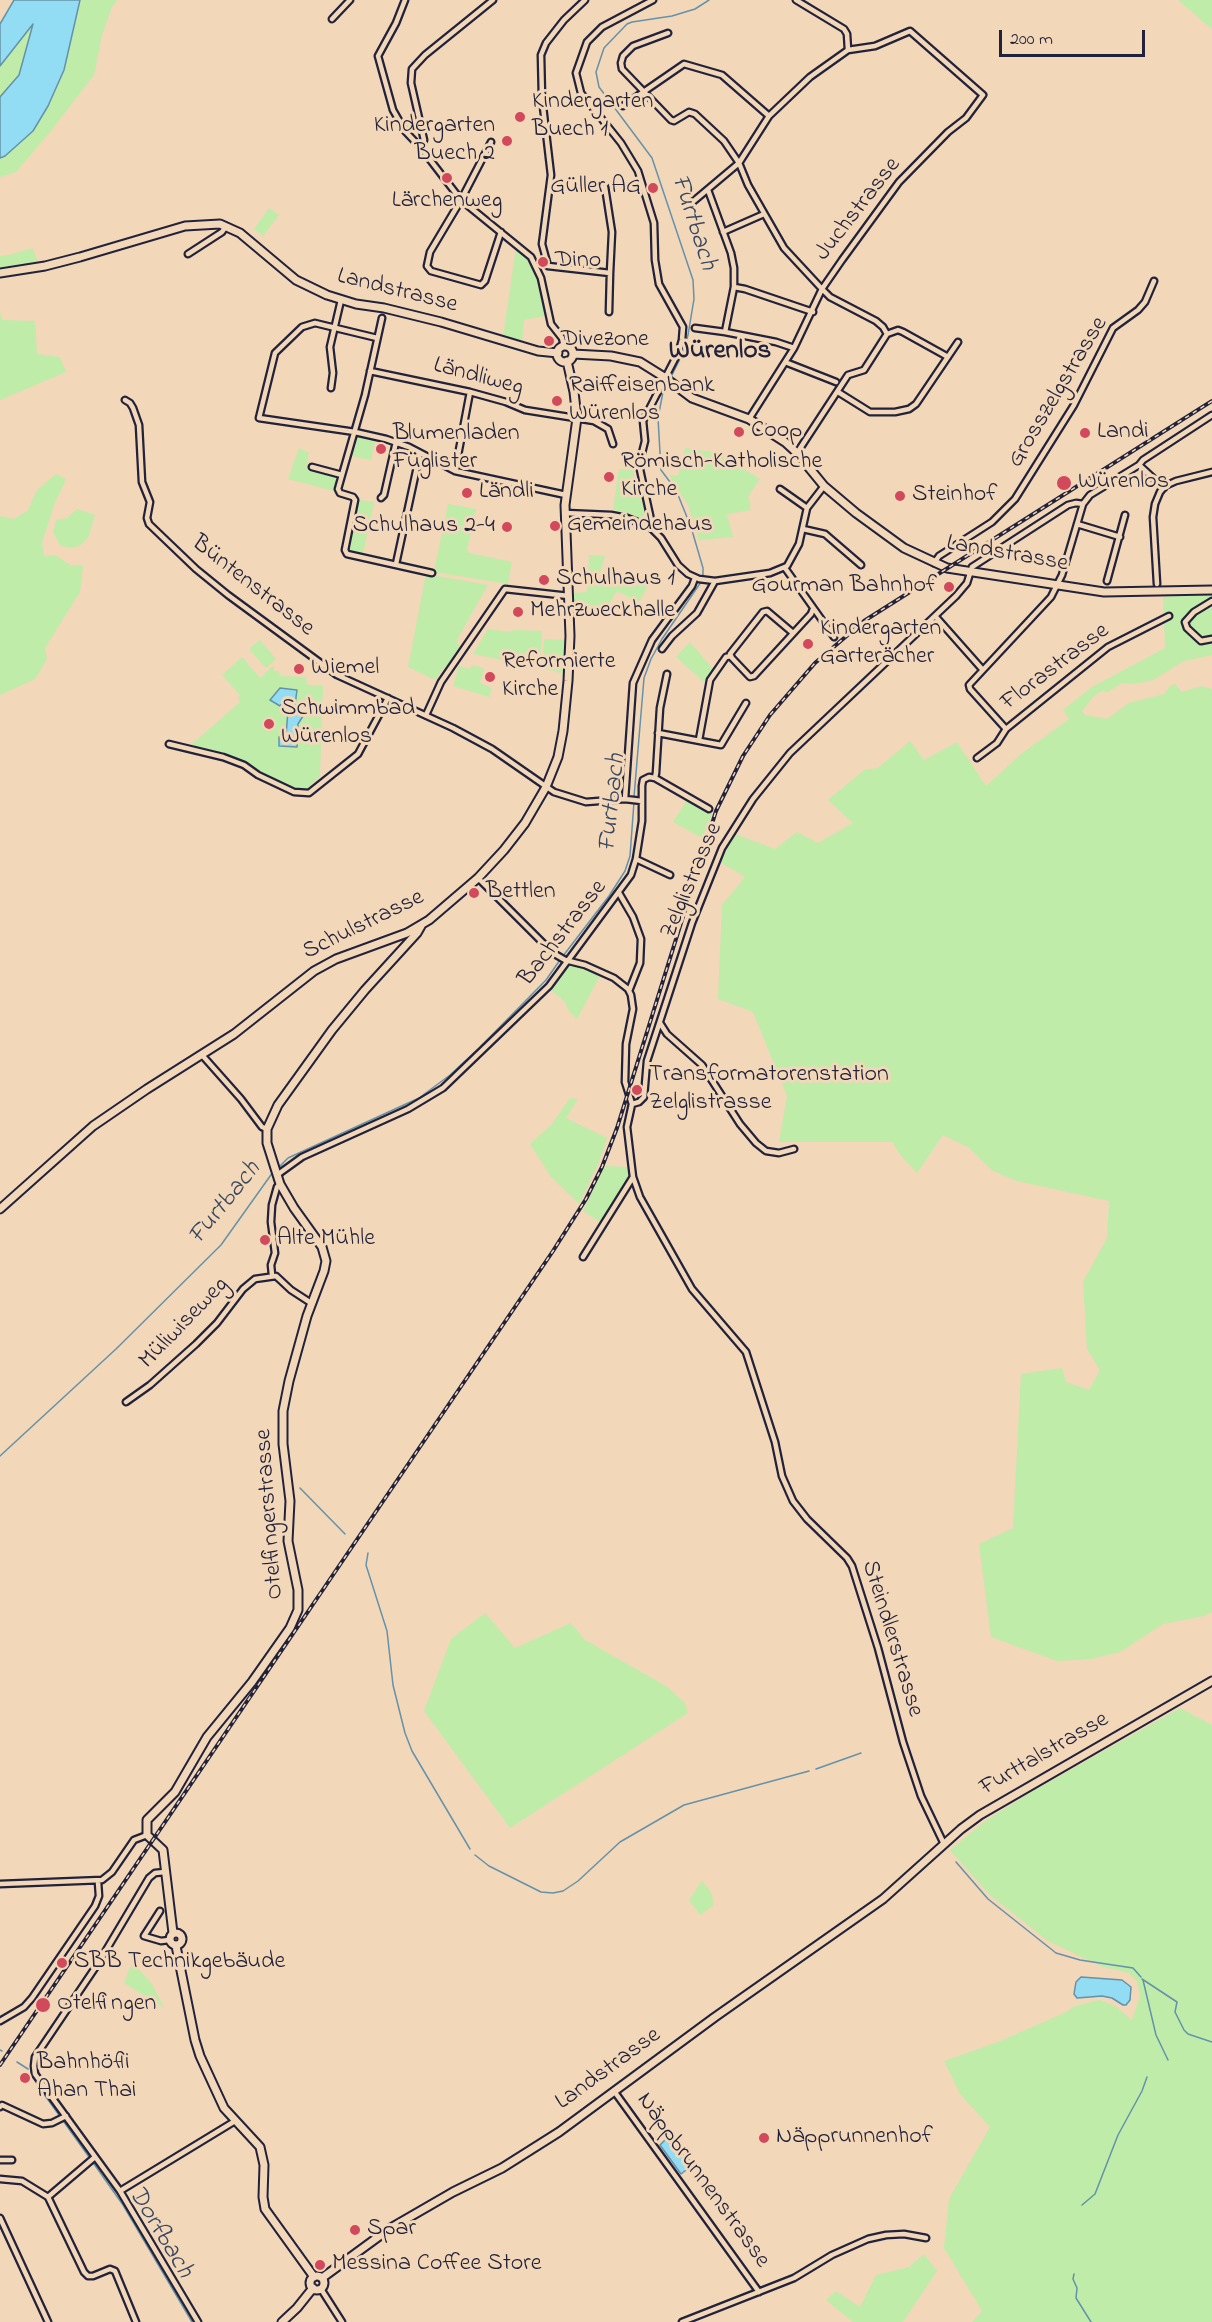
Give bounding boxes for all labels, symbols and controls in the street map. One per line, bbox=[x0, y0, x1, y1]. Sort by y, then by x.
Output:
scale bar bbox=[1002, 18, 1148, 56]
text: 200 m bbox=[1010, 27, 1053, 53]
place label: Kindergarten Buech 1 bbox=[532, 89, 653, 145]
marker: Kindergarten Buech 1 bbox=[513, 110, 527, 124]
place label: Kindergarten Buech 2 bbox=[374, 113, 495, 169]
marker: Kindergarten Buech 2 bbox=[500, 134, 514, 148]
street label: Juchstrasse bbox=[810, 153, 908, 267]
marker: Lärchenweg bbox=[440, 171, 454, 185]
water label: Furtbach bbox=[662, 171, 722, 275]
place label: Güller AG bbox=[550, 174, 641, 202]
marker: Güller AG bbox=[646, 181, 660, 195]
place label: Lärchenweg bbox=[392, 188, 502, 216]
place label: Dino bbox=[555, 248, 601, 276]
marker: Dino bbox=[536, 255, 550, 269]
street label: Landstrasse bbox=[334, 263, 460, 321]
street label: Grosszelgstrasse bbox=[1003, 312, 1115, 474]
place label: Divezone bbox=[561, 327, 649, 355]
marker: Divezone bbox=[542, 334, 556, 348]
district label: Würenlos bbox=[669, 337, 771, 369]
street label: Ländliweg bbox=[430, 352, 526, 404]
place label: Raiffeisenbank Würenlos bbox=[569, 373, 715, 429]
marker: Raiffeisenbank Würenlos bbox=[550, 394, 564, 408]
place label: Coop bbox=[751, 418, 802, 446]
place label: Landi bbox=[1097, 419, 1148, 447]
place label: Blumenladen Füglister bbox=[393, 421, 520, 477]
marker: Coop bbox=[732, 425, 746, 439]
marker: Landi bbox=[1078, 426, 1092, 440]
marker: Blumenladen Füglister bbox=[374, 442, 388, 456]
place label: Römisch-Katholische Kirche bbox=[621, 449, 822, 505]
place label: Würenlos bbox=[1078, 469, 1169, 497]
marker: Römisch-Katholische Kirche bbox=[602, 470, 616, 484]
marker: Würenlos bbox=[1055, 474, 1073, 492]
place label: Ländli bbox=[479, 479, 534, 507]
place label: Steinhof bbox=[912, 482, 997, 510]
marker: Ländli bbox=[460, 486, 474, 500]
marker: Steinhof bbox=[893, 489, 907, 503]
place label: Gemeindehaus bbox=[567, 512, 713, 540]
place label: Schulhaus 2-4 bbox=[353, 513, 495, 541]
marker: Gemeindehaus bbox=[548, 519, 562, 533]
marker: Schulhaus 2-4 bbox=[500, 520, 514, 534]
street label: Büntenstrasse bbox=[185, 530, 319, 644]
street label: Landstrasse bbox=[944, 530, 1070, 580]
place label: Schulhaus 1 bbox=[556, 566, 675, 594]
marker: Schulhaus 1 bbox=[537, 573, 551, 587]
place label: Gourman Bahnhof bbox=[752, 573, 937, 601]
marker: Gourman Bahnhof bbox=[942, 580, 956, 594]
place label: Mehrzweckhalle bbox=[530, 598, 675, 626]
marker: Mehrzweckhalle bbox=[511, 605, 525, 619]
place label: Kindergarten Garterächer bbox=[820, 616, 941, 672]
street label: Florastrasse bbox=[996, 618, 1116, 718]
marker: Kindergarten Garterächer bbox=[801, 637, 815, 651]
place label: Reformierte Kirche bbox=[502, 649, 616, 705]
place label: Wiemel bbox=[311, 655, 379, 683]
marker: Wiemel bbox=[292, 662, 306, 676]
marker: Reformierte Kirche bbox=[483, 670, 497, 684]
place label: Schwimmbad Würenlos bbox=[281, 696, 415, 752]
marker: Schwimmbad Würenlos bbox=[262, 717, 276, 731]
water label: Furtbach bbox=[593, 752, 635, 854]
street label: Zelglistrasse bbox=[656, 819, 730, 943]
street label: Bachstrasse bbox=[514, 875, 614, 993]
place label: Bettlen bbox=[486, 879, 556, 907]
street label: Schulstrasse bbox=[299, 884, 429, 968]
marker: Bettlen bbox=[467, 886, 481, 900]
place label: Transformatorenstation Zelglistrasse bbox=[649, 1062, 889, 1118]
marker: Transformatorenstation Zelglistrasse bbox=[630, 1083, 644, 1097]
water label: Furtbach bbox=[183, 1156, 269, 1252]
place label: Alte Mühle bbox=[277, 1226, 375, 1254]
marker: Alte Mühle bbox=[258, 1233, 272, 1247]
street label: Müliwiseweg bbox=[134, 1272, 236, 1376]
street label: Otelfingerstrasse bbox=[251, 1428, 291, 1600]
street label: Steindlerstrasse bbox=[854, 1557, 928, 1721]
street label: Furttalstrasse bbox=[975, 1707, 1115, 1803]
place label: SBB Technikgebäude bbox=[74, 1949, 285, 1977]
marker: SBB Technikgebäude bbox=[55, 1956, 69, 1970]
place label: Otelfingen bbox=[57, 1991, 156, 2019]
marker: Otelfingen bbox=[34, 1996, 52, 2014]
street label: Landstrasse bbox=[551, 2022, 667, 2118]
place label: Bahnhöfli Ahan Thai bbox=[37, 2050, 136, 2106]
marker: Bahnhöfli Ahan Thai bbox=[18, 2071, 32, 2085]
street label: Näppbrunnenstrasse bbox=[629, 2088, 775, 2274]
place label: Näpprunnenhof bbox=[776, 2124, 933, 2152]
marker: Näpprunnenhof bbox=[757, 2131, 771, 2145]
water label: Dorfbach bbox=[119, 2181, 199, 2285]
place label: Spar bbox=[367, 2216, 416, 2244]
marker: Spar bbox=[348, 2223, 362, 2237]
place label: Messina Coffee Store bbox=[332, 2251, 541, 2279]
marker: Messina Coffee Store bbox=[313, 2258, 327, 2272]

